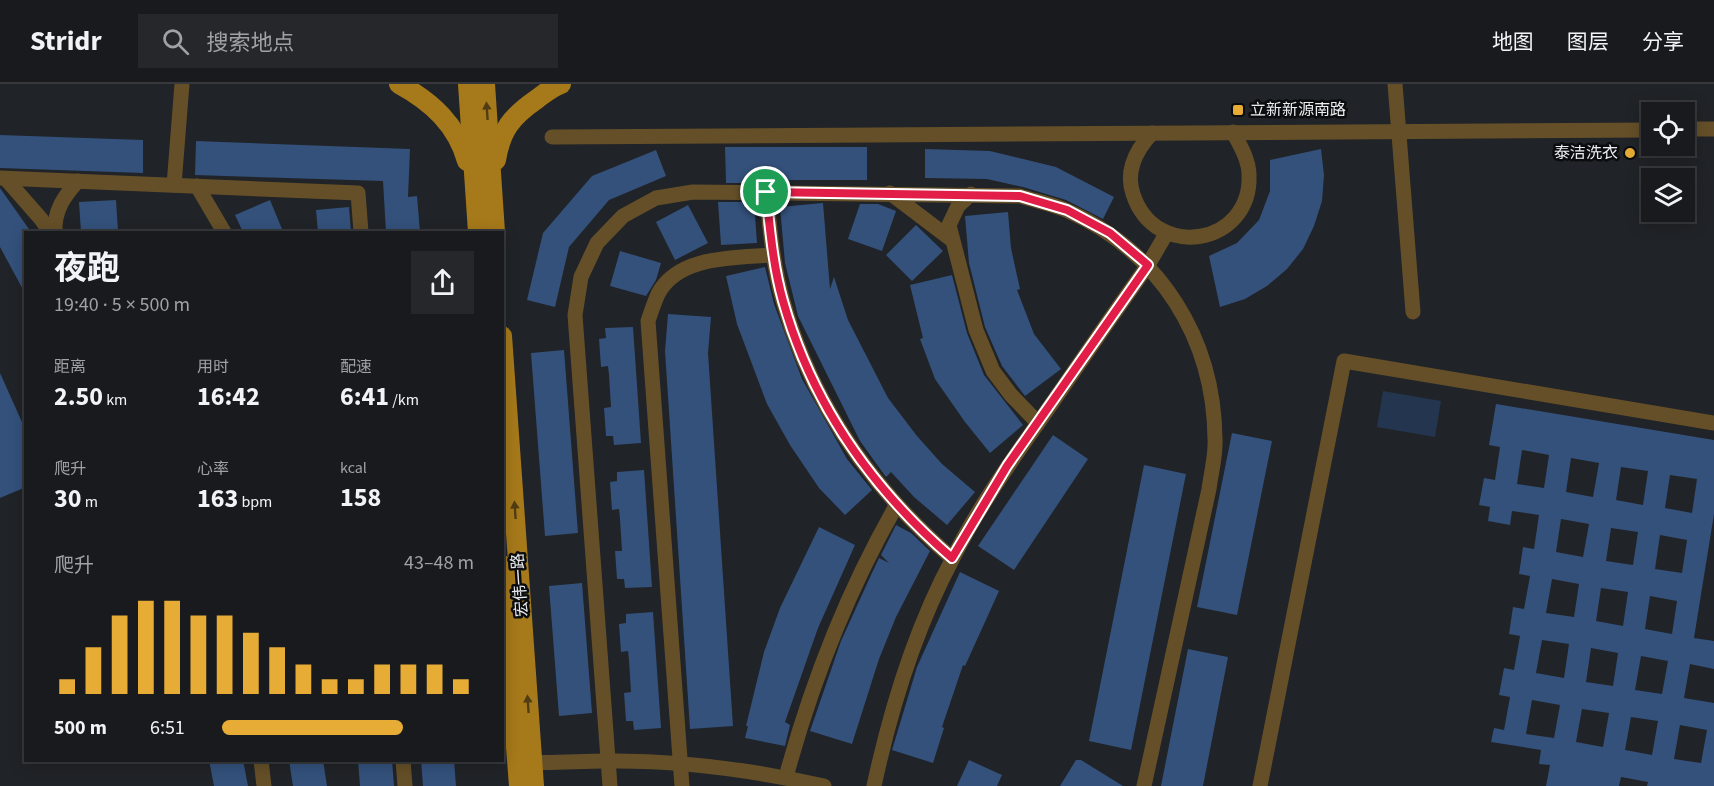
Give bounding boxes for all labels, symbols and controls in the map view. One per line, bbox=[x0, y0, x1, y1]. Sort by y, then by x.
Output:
search box bbox=[138, 14, 558, 68]
text: Stridr bbox=[30, 21, 102, 61]
icon: search bbox=[159, 25, 192, 58]
text: 搜索地点 bbox=[207, 27, 295, 59]
text: 地图 bbox=[1492, 27, 1534, 57]
text: 图层 bbox=[1567, 27, 1609, 57]
text: 分享 bbox=[1642, 27, 1684, 57]
place label: 立新新源南路 bbox=[1250, 99, 1346, 121]
one-way arrow bbox=[482, 102, 491, 121]
map controls bbox=[1641, 102, 1695, 222]
button: locate bbox=[1641, 102, 1695, 156]
marker: 立新新源南路 bbox=[1231, 103, 1245, 117]
place label: 泰洁洗衣 bbox=[1554, 142, 1618, 164]
marker: 泰洁洗衣 bbox=[1623, 146, 1637, 160]
pin bbox=[740, 166, 791, 217]
button: layers bbox=[1641, 168, 1695, 222]
icon: arrive bbox=[749, 175, 782, 208]
text: 夜跑 bbox=[54, 245, 120, 292]
button: share bbox=[411, 251, 474, 314]
text: 19:40 · 5 × 500 m bbox=[54, 291, 190, 319]
text: 距离 bbox=[54, 356, 86, 378]
text: 用时 bbox=[197, 356, 229, 378]
text: 配速 bbox=[340, 356, 372, 378]
text: 2.50 bbox=[54, 378, 103, 415]
text: 16:42 bbox=[197, 378, 260, 415]
text: 6:41 bbox=[340, 378, 389, 415]
text: km bbox=[103, 389, 127, 411]
text: /km bbox=[389, 389, 419, 411]
text: kcal bbox=[340, 457, 367, 479]
text: 爬升 bbox=[54, 458, 86, 480]
text: 心率 bbox=[197, 458, 229, 480]
text: 158 bbox=[340, 479, 381, 516]
text: 30 bbox=[54, 480, 81, 517]
text: 163 bbox=[197, 480, 238, 517]
text: m bbox=[81, 491, 98, 513]
text: bpm bbox=[238, 491, 272, 513]
one-way arrow bbox=[510, 500, 519, 519]
text: 43–48 m bbox=[404, 549, 474, 577]
text: 爬升 bbox=[54, 552, 94, 580]
street label: 宏伟一路 bbox=[507, 552, 533, 618]
one-way arrow bbox=[523, 695, 533, 714]
text: 500 m bbox=[54, 714, 107, 742]
text: 6:51 bbox=[150, 714, 185, 742]

